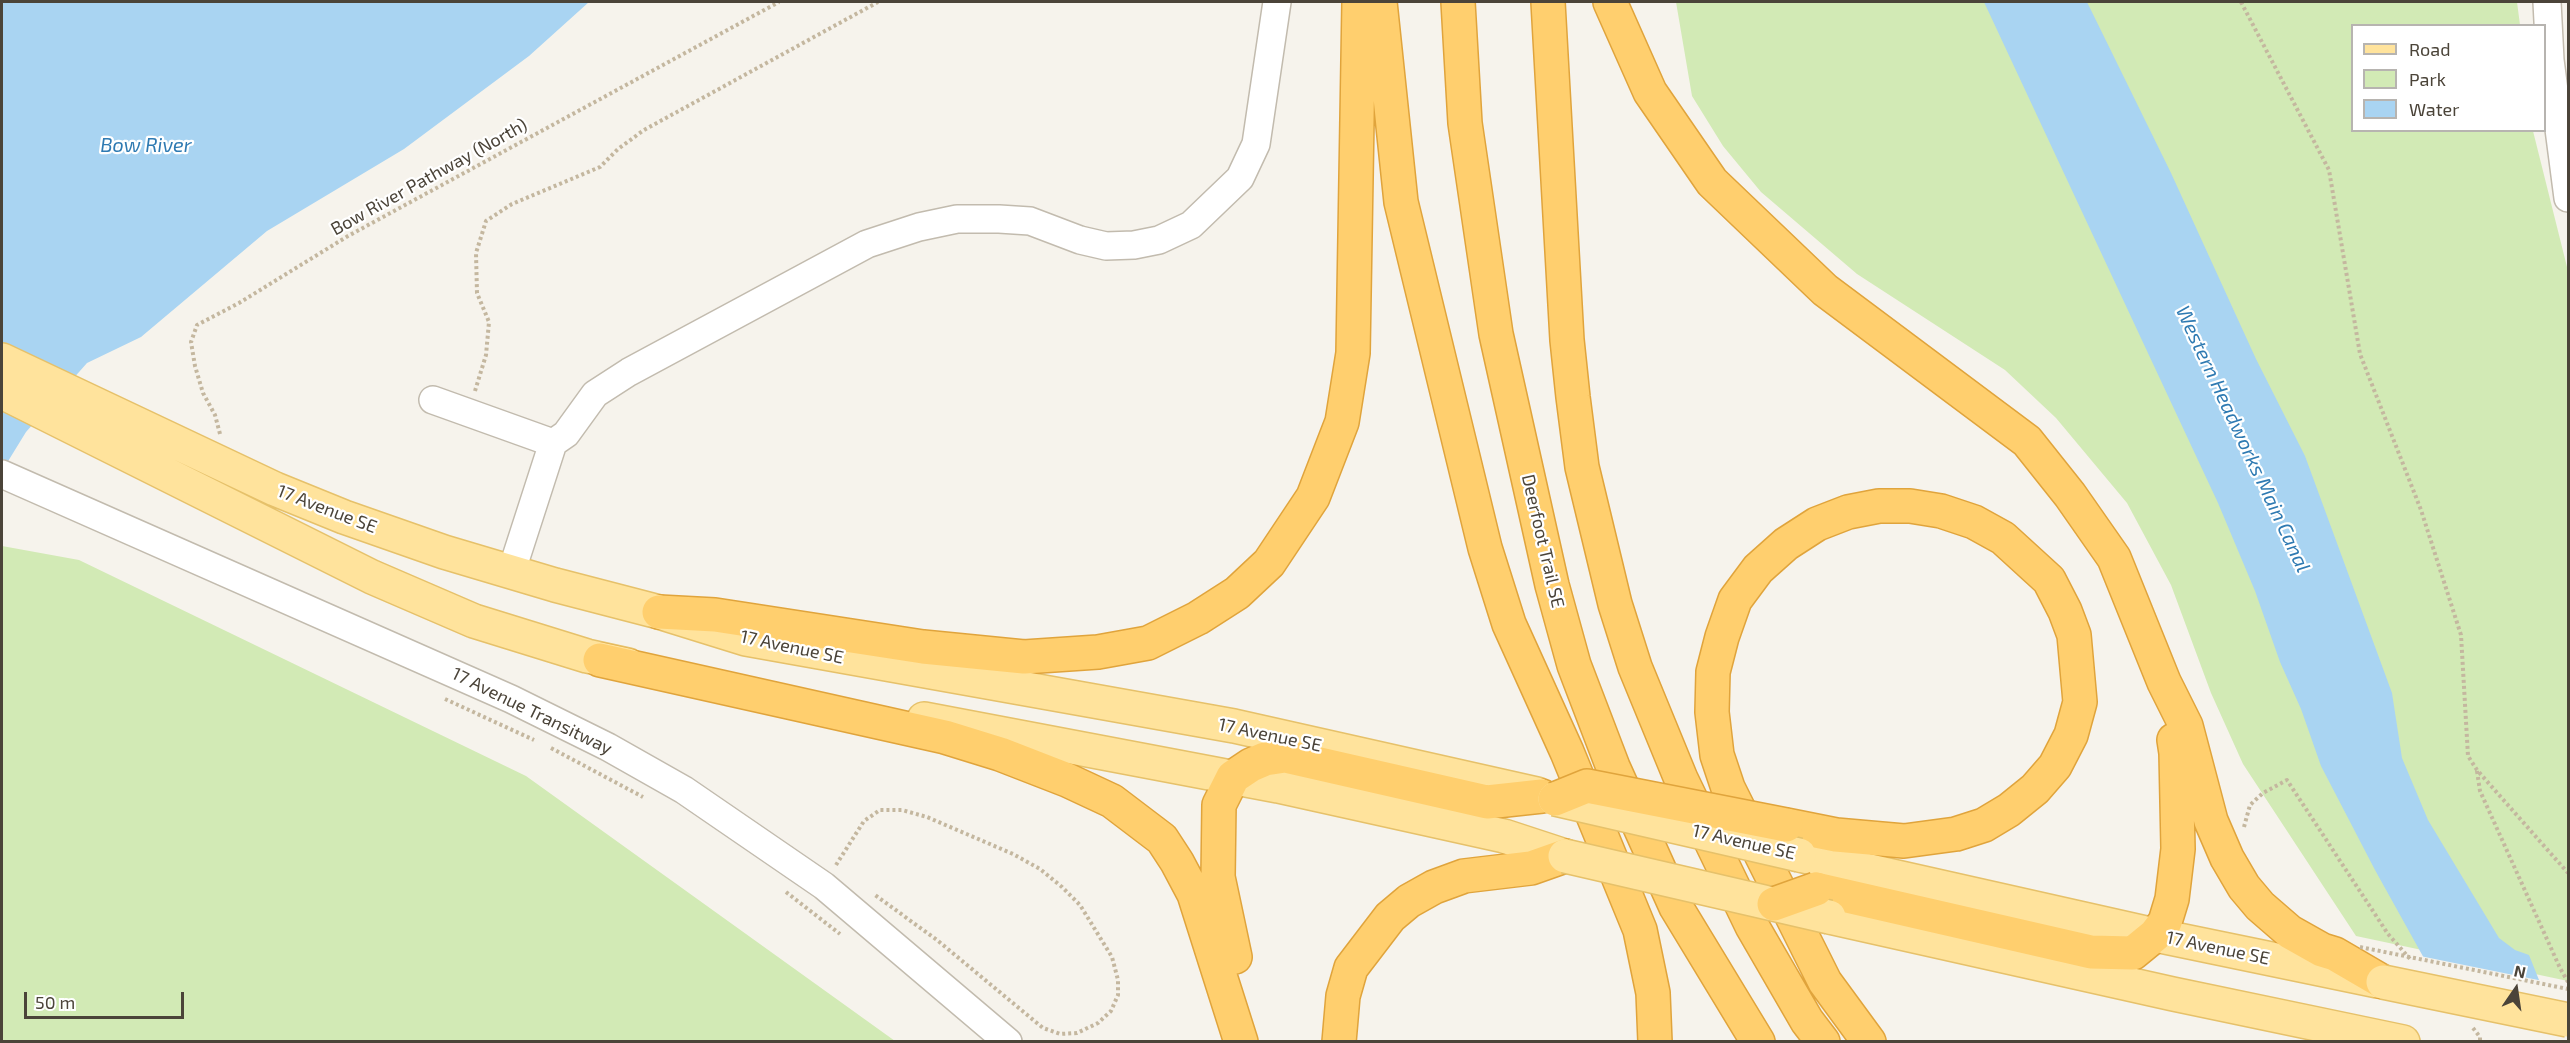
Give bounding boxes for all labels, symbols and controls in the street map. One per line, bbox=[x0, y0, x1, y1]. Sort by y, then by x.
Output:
legend bbox=[2351, 24, 2546, 132]
text: Road bbox=[2409, 38, 2450, 60]
text: Park bbox=[2409, 68, 2446, 90]
text: Water bbox=[2409, 98, 2459, 120]
street label: Bow River Pathway (North) bbox=[327, 114, 531, 240]
water label: Bow River bbox=[100, 133, 192, 157]
water label: Western Headworks Main Canal bbox=[2171, 302, 2315, 576]
street label: Deerfoot Trail SE bbox=[1517, 472, 1569, 610]
street label: 17 Avenue SE bbox=[274, 480, 380, 538]
street label: 17 Avenue SE bbox=[738, 626, 846, 668]
street label: 17 Avenue Transitway bbox=[448, 663, 616, 759]
street label: 17 Avenue SE bbox=[1216, 714, 1324, 756]
street label: 17 Avenue SE bbox=[1690, 820, 1798, 864]
street label: 17 Avenue SE bbox=[2164, 927, 2272, 969]
north arrow bbox=[2486, 959, 2546, 1019]
text: N bbox=[2512, 960, 2528, 982]
scale bar bbox=[27, 980, 188, 1018]
text: 50 m bbox=[35, 991, 75, 1013]

